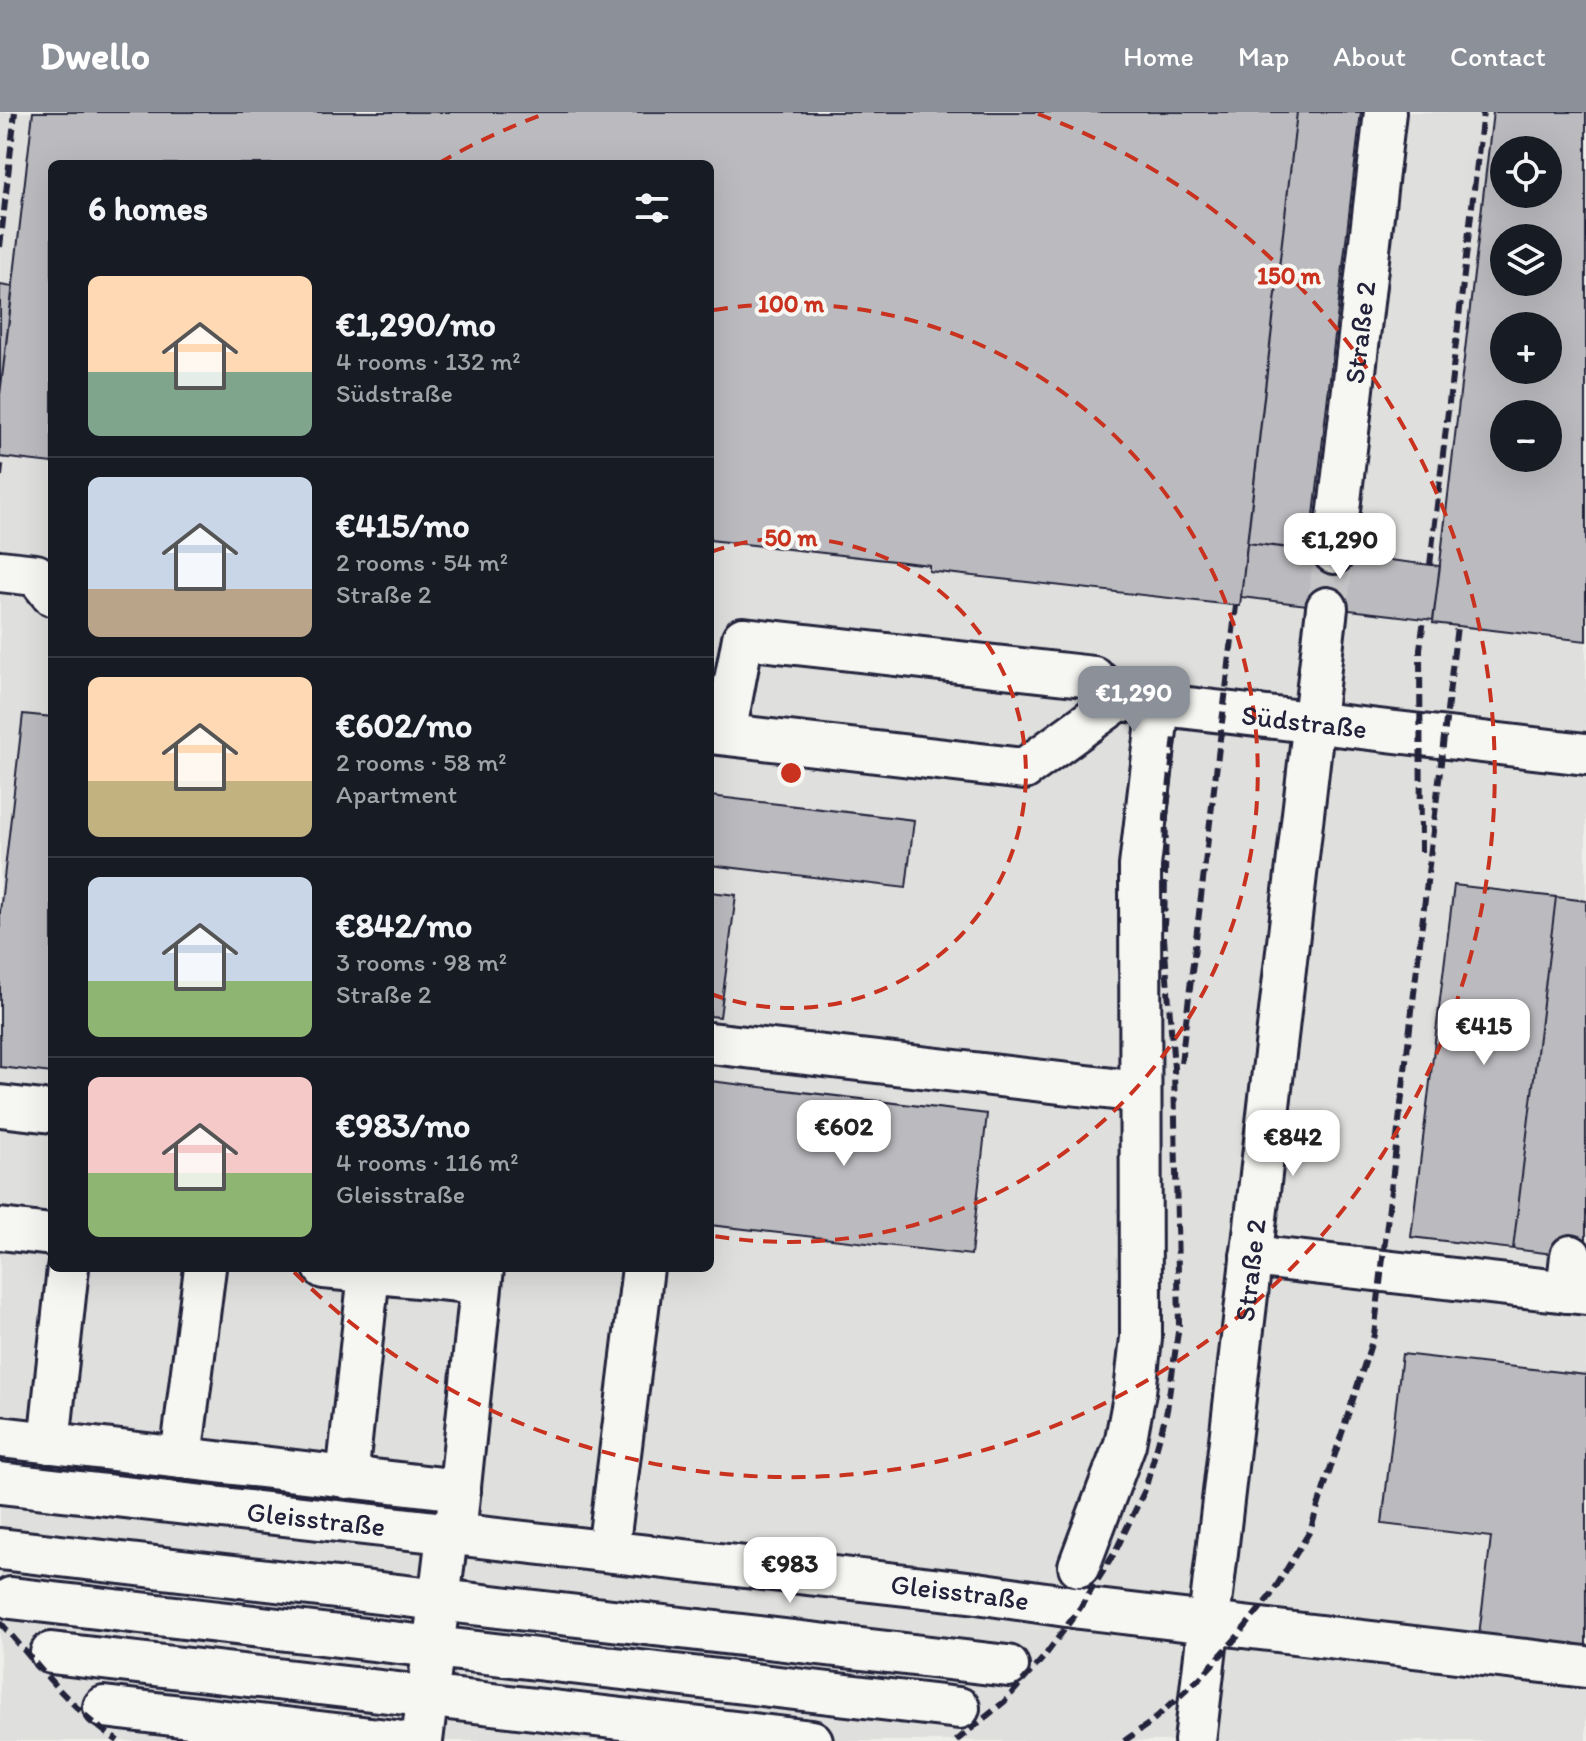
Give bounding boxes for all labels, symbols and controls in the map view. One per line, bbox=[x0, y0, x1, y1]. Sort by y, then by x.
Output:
text: Dwello bbox=[40, 33, 150, 79]
text: Home bbox=[1123, 39, 1194, 73]
text: Map bbox=[1238, 39, 1289, 73]
text: About bbox=[1333, 39, 1406, 73]
text: Contact bbox=[1450, 39, 1546, 73]
map controls bbox=[1490, 136, 1562, 472]
button: locate bbox=[1490, 136, 1562, 208]
icon: filters bbox=[630, 186, 674, 230]
text: 6 homes bbox=[88, 188, 208, 229]
button: layers bbox=[1490, 224, 1562, 296]
text: 150 m bbox=[1257, 261, 1322, 290]
street label: Straße 2 bbox=[1337, 279, 1382, 386]
text: 100 m bbox=[758, 289, 825, 318]
text: €1,290/mo bbox=[336, 304, 496, 345]
icon: home bbox=[152, 308, 248, 404]
button: + bbox=[1490, 312, 1562, 384]
text: 4 rooms · 132 m² bbox=[336, 345, 521, 377]
text: Südstraße bbox=[336, 377, 453, 409]
button: − bbox=[1490, 400, 1562, 472]
text: €415/mo bbox=[336, 505, 470, 546]
icon: home bbox=[152, 509, 248, 605]
pin: €1,290 bbox=[1275, 513, 1405, 581]
text: 50 m bbox=[765, 523, 818, 552]
text: €1,290 bbox=[1302, 523, 1378, 555]
text: 2 rooms · 54 m² bbox=[336, 546, 508, 578]
text: Straße 2 bbox=[336, 578, 432, 610]
pin: €1,290 bbox=[1069, 666, 1199, 734]
text: €1,290 bbox=[1096, 676, 1172, 708]
street label: Südstraße bbox=[1240, 697, 1369, 746]
text: €602/mo bbox=[336, 705, 472, 746]
icon: home bbox=[152, 709, 248, 805]
text: 2 rooms · 58 m² bbox=[336, 746, 507, 778]
centre of rings bbox=[777, 759, 805, 787]
text: Apartment bbox=[336, 778, 457, 810]
text: €842/mo bbox=[336, 905, 473, 946]
icon: home bbox=[152, 909, 248, 1005]
text: 3 rooms · 98 m² bbox=[336, 946, 507, 978]
text: Straße 2 bbox=[336, 978, 432, 1010]
pin: €415 bbox=[1437, 999, 1531, 1067]
text: €415 bbox=[1456, 1009, 1512, 1041]
pin: €602 bbox=[797, 1100, 891, 1168]
text: €983/mo bbox=[336, 1105, 471, 1146]
icon: home bbox=[152, 1109, 248, 1205]
text: €602 bbox=[815, 1110, 873, 1142]
pin: €842 bbox=[1246, 1110, 1340, 1178]
text: €842 bbox=[1264, 1120, 1322, 1152]
text: 4 rooms · 116 m² bbox=[336, 1146, 519, 1178]
text: Gleisstraße bbox=[336, 1178, 465, 1210]
street label: Straße 2 bbox=[1227, 1217, 1273, 1323]
street label: Gleisstraße bbox=[245, 1494, 387, 1543]
pin: €983 bbox=[743, 1537, 837, 1605]
text: €983 bbox=[762, 1547, 818, 1579]
street label: Gleisstraße bbox=[889, 1566, 1031, 1617]

